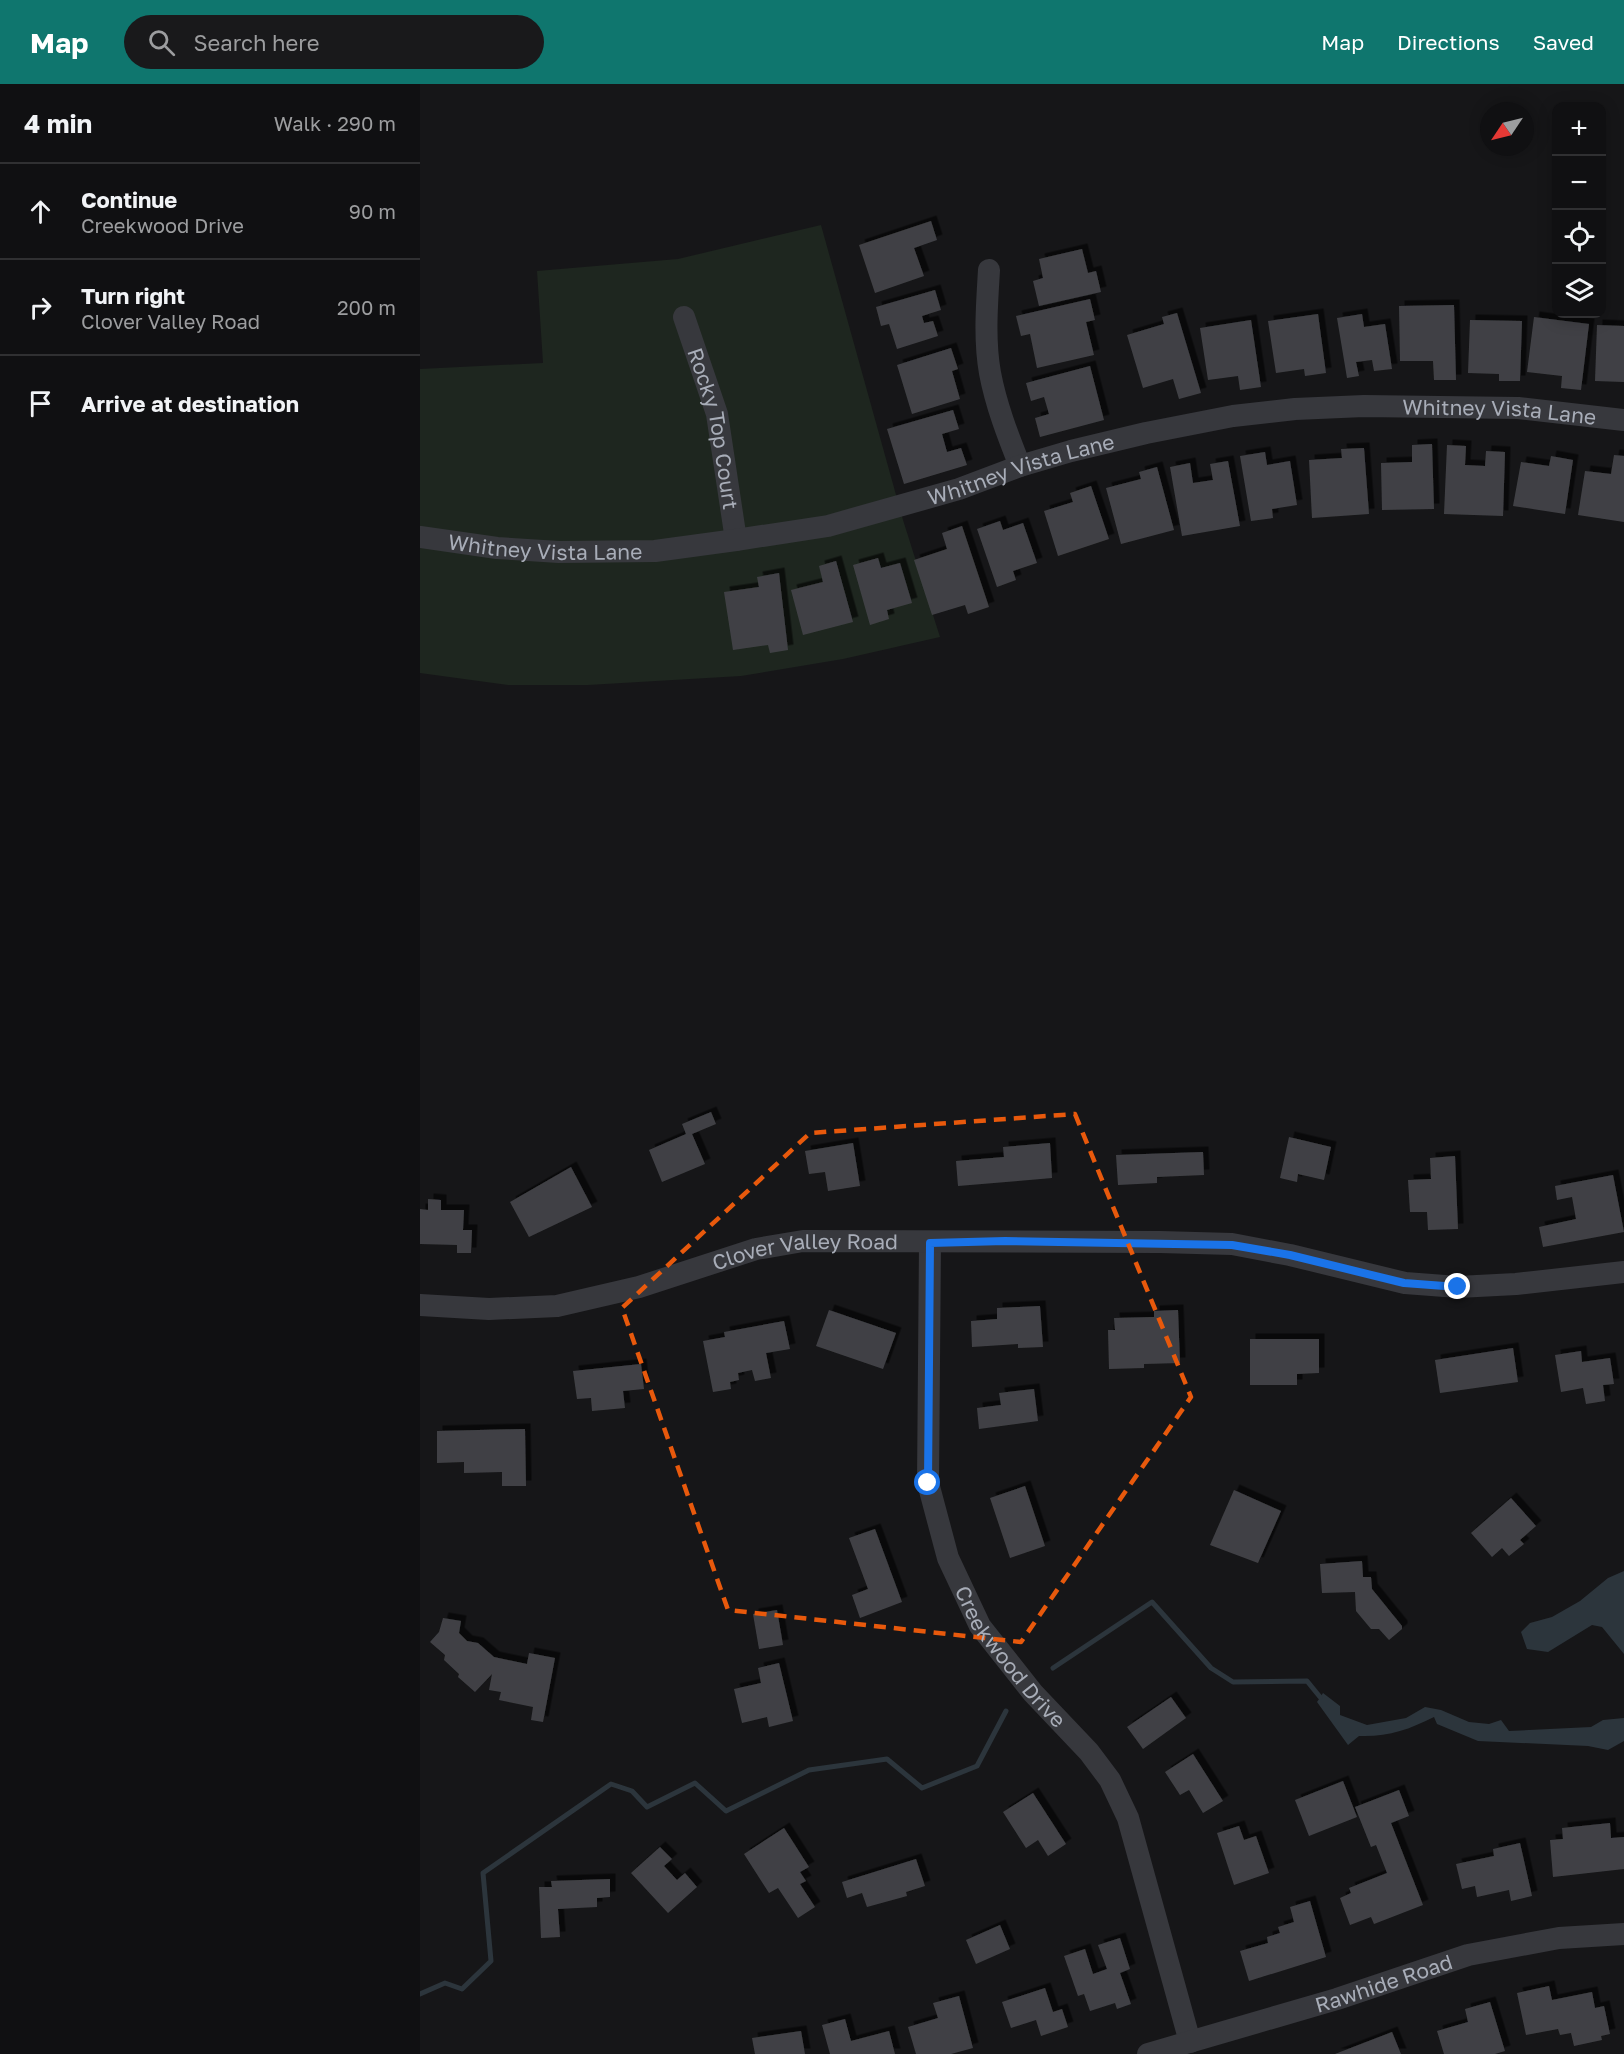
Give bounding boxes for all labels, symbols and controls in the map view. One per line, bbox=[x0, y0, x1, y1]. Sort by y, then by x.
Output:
search box bbox=[124, 15, 544, 69]
text: Map bbox=[30, 26, 88, 59]
icon: search bbox=[145, 26, 178, 59]
text: Search here bbox=[193, 29, 319, 56]
text: Map bbox=[1321, 29, 1364, 55]
text: Directions bbox=[1397, 29, 1500, 55]
text: Saved bbox=[1533, 29, 1594, 55]
north arrow bbox=[1480, 102, 1534, 156]
map controls bbox=[1552, 102, 1606, 318]
button: + bbox=[1552, 102, 1606, 156]
text: 4 min bbox=[24, 108, 92, 139]
text: Walk · 290 m bbox=[274, 111, 396, 135]
button: − bbox=[1552, 156, 1606, 210]
text: Continue bbox=[81, 186, 177, 213]
icon: ahead bbox=[24, 195, 57, 228]
text: 90 m bbox=[349, 199, 396, 223]
button: locate bbox=[1552, 210, 1606, 264]
text: Creekwood Drive bbox=[81, 213, 244, 237]
button: layers bbox=[1552, 264, 1606, 318]
text: Turn right bbox=[81, 282, 185, 309]
icon: right bbox=[24, 291, 57, 324]
text: 200 m bbox=[337, 295, 396, 319]
text: Clover Valley Road bbox=[81, 309, 260, 333]
street label: Rocky Top Court bbox=[682, 344, 744, 511]
icon: arrive bbox=[24, 387, 57, 420]
text: Arrive at destination bbox=[81, 390, 299, 417]
street label: Whitney Vista Lane bbox=[1402, 393, 1598, 430]
street label: Whitney Vista Lane bbox=[925, 428, 1117, 510]
street label: Whitney Vista Lane bbox=[447, 528, 642, 565]
street label: Clover Valley Road bbox=[709, 1228, 898, 1275]
route end bbox=[1444, 1273, 1470, 1299]
route start bbox=[914, 1469, 940, 1495]
street label: Creekwood Drive bbox=[950, 1581, 1072, 1733]
street label: Rawhide Road bbox=[1312, 1948, 1456, 2018]

